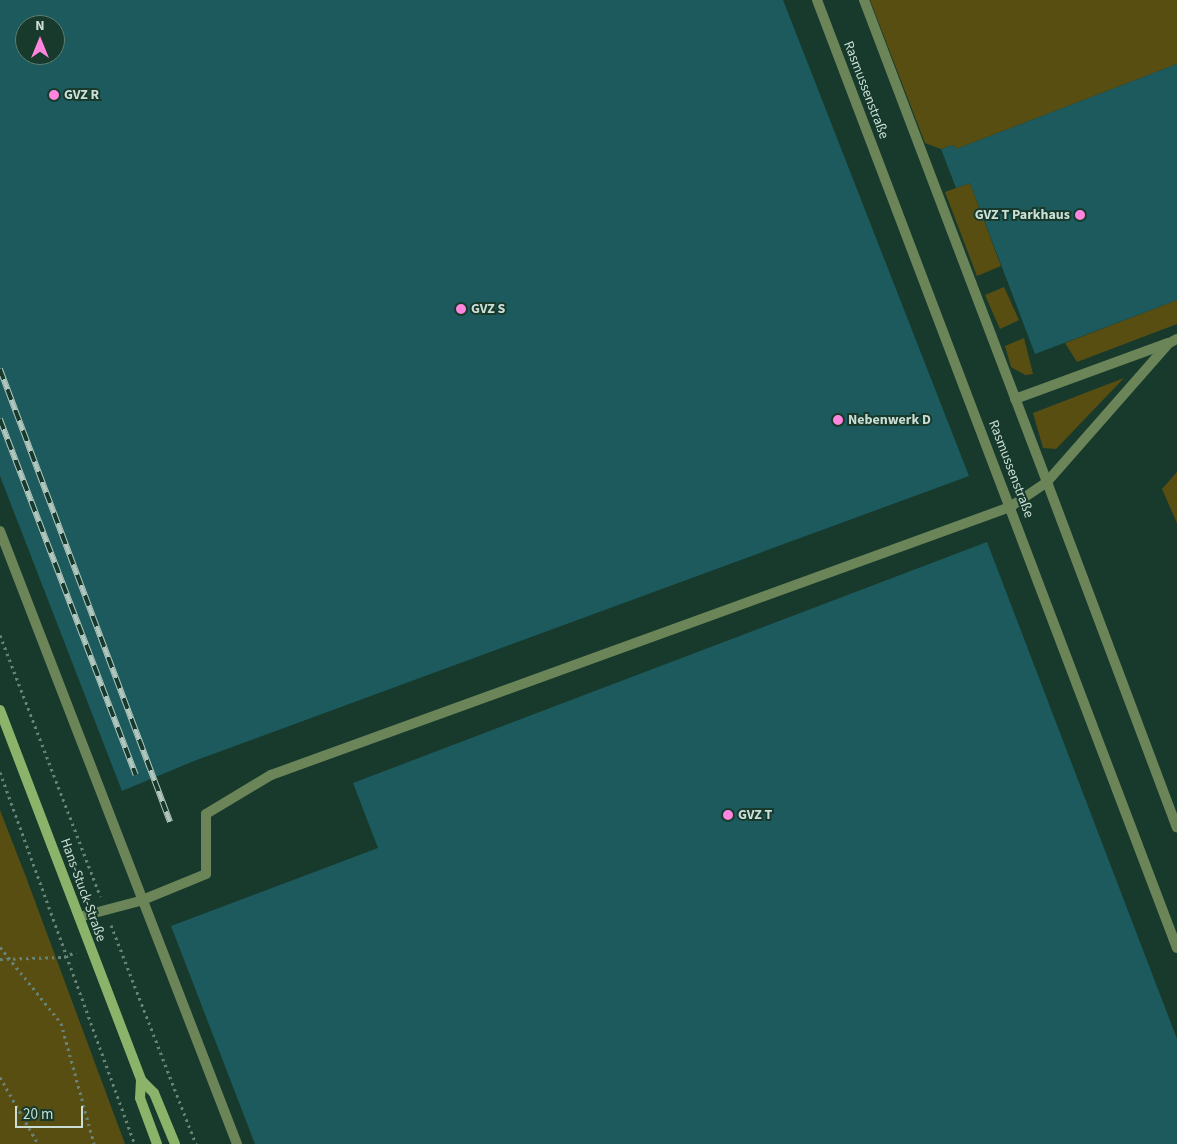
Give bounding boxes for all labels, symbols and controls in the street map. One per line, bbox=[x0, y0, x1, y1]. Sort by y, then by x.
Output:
north arrow bbox=[15, 15, 65, 65]
text: N bbox=[35, 16, 45, 36]
street label: Rasmussenstraße bbox=[840, 39, 892, 141]
place label: GVZ R bbox=[64, 87, 99, 103]
marker: GVZ R bbox=[48, 89, 60, 101]
place label: GVZ T Parkhaus bbox=[975, 207, 1070, 223]
marker: GVZ T Parkhaus bbox=[1074, 209, 1086, 221]
place label: GVZ S bbox=[471, 301, 505, 317]
marker: GVZ S bbox=[455, 303, 467, 315]
place label: Nebenwerk D bbox=[848, 412, 931, 428]
marker: Nebenwerk D bbox=[832, 414, 844, 426]
street label: Rasmussenstraße bbox=[985, 418, 1037, 520]
place label: GVZ T bbox=[738, 807, 772, 823]
marker: GVZ T bbox=[722, 809, 734, 821]
street label: Hans-Stuck-Straße bbox=[57, 836, 109, 944]
scale bar bbox=[18, 1096, 85, 1128]
text: 20 m bbox=[23, 1104, 53, 1125]

